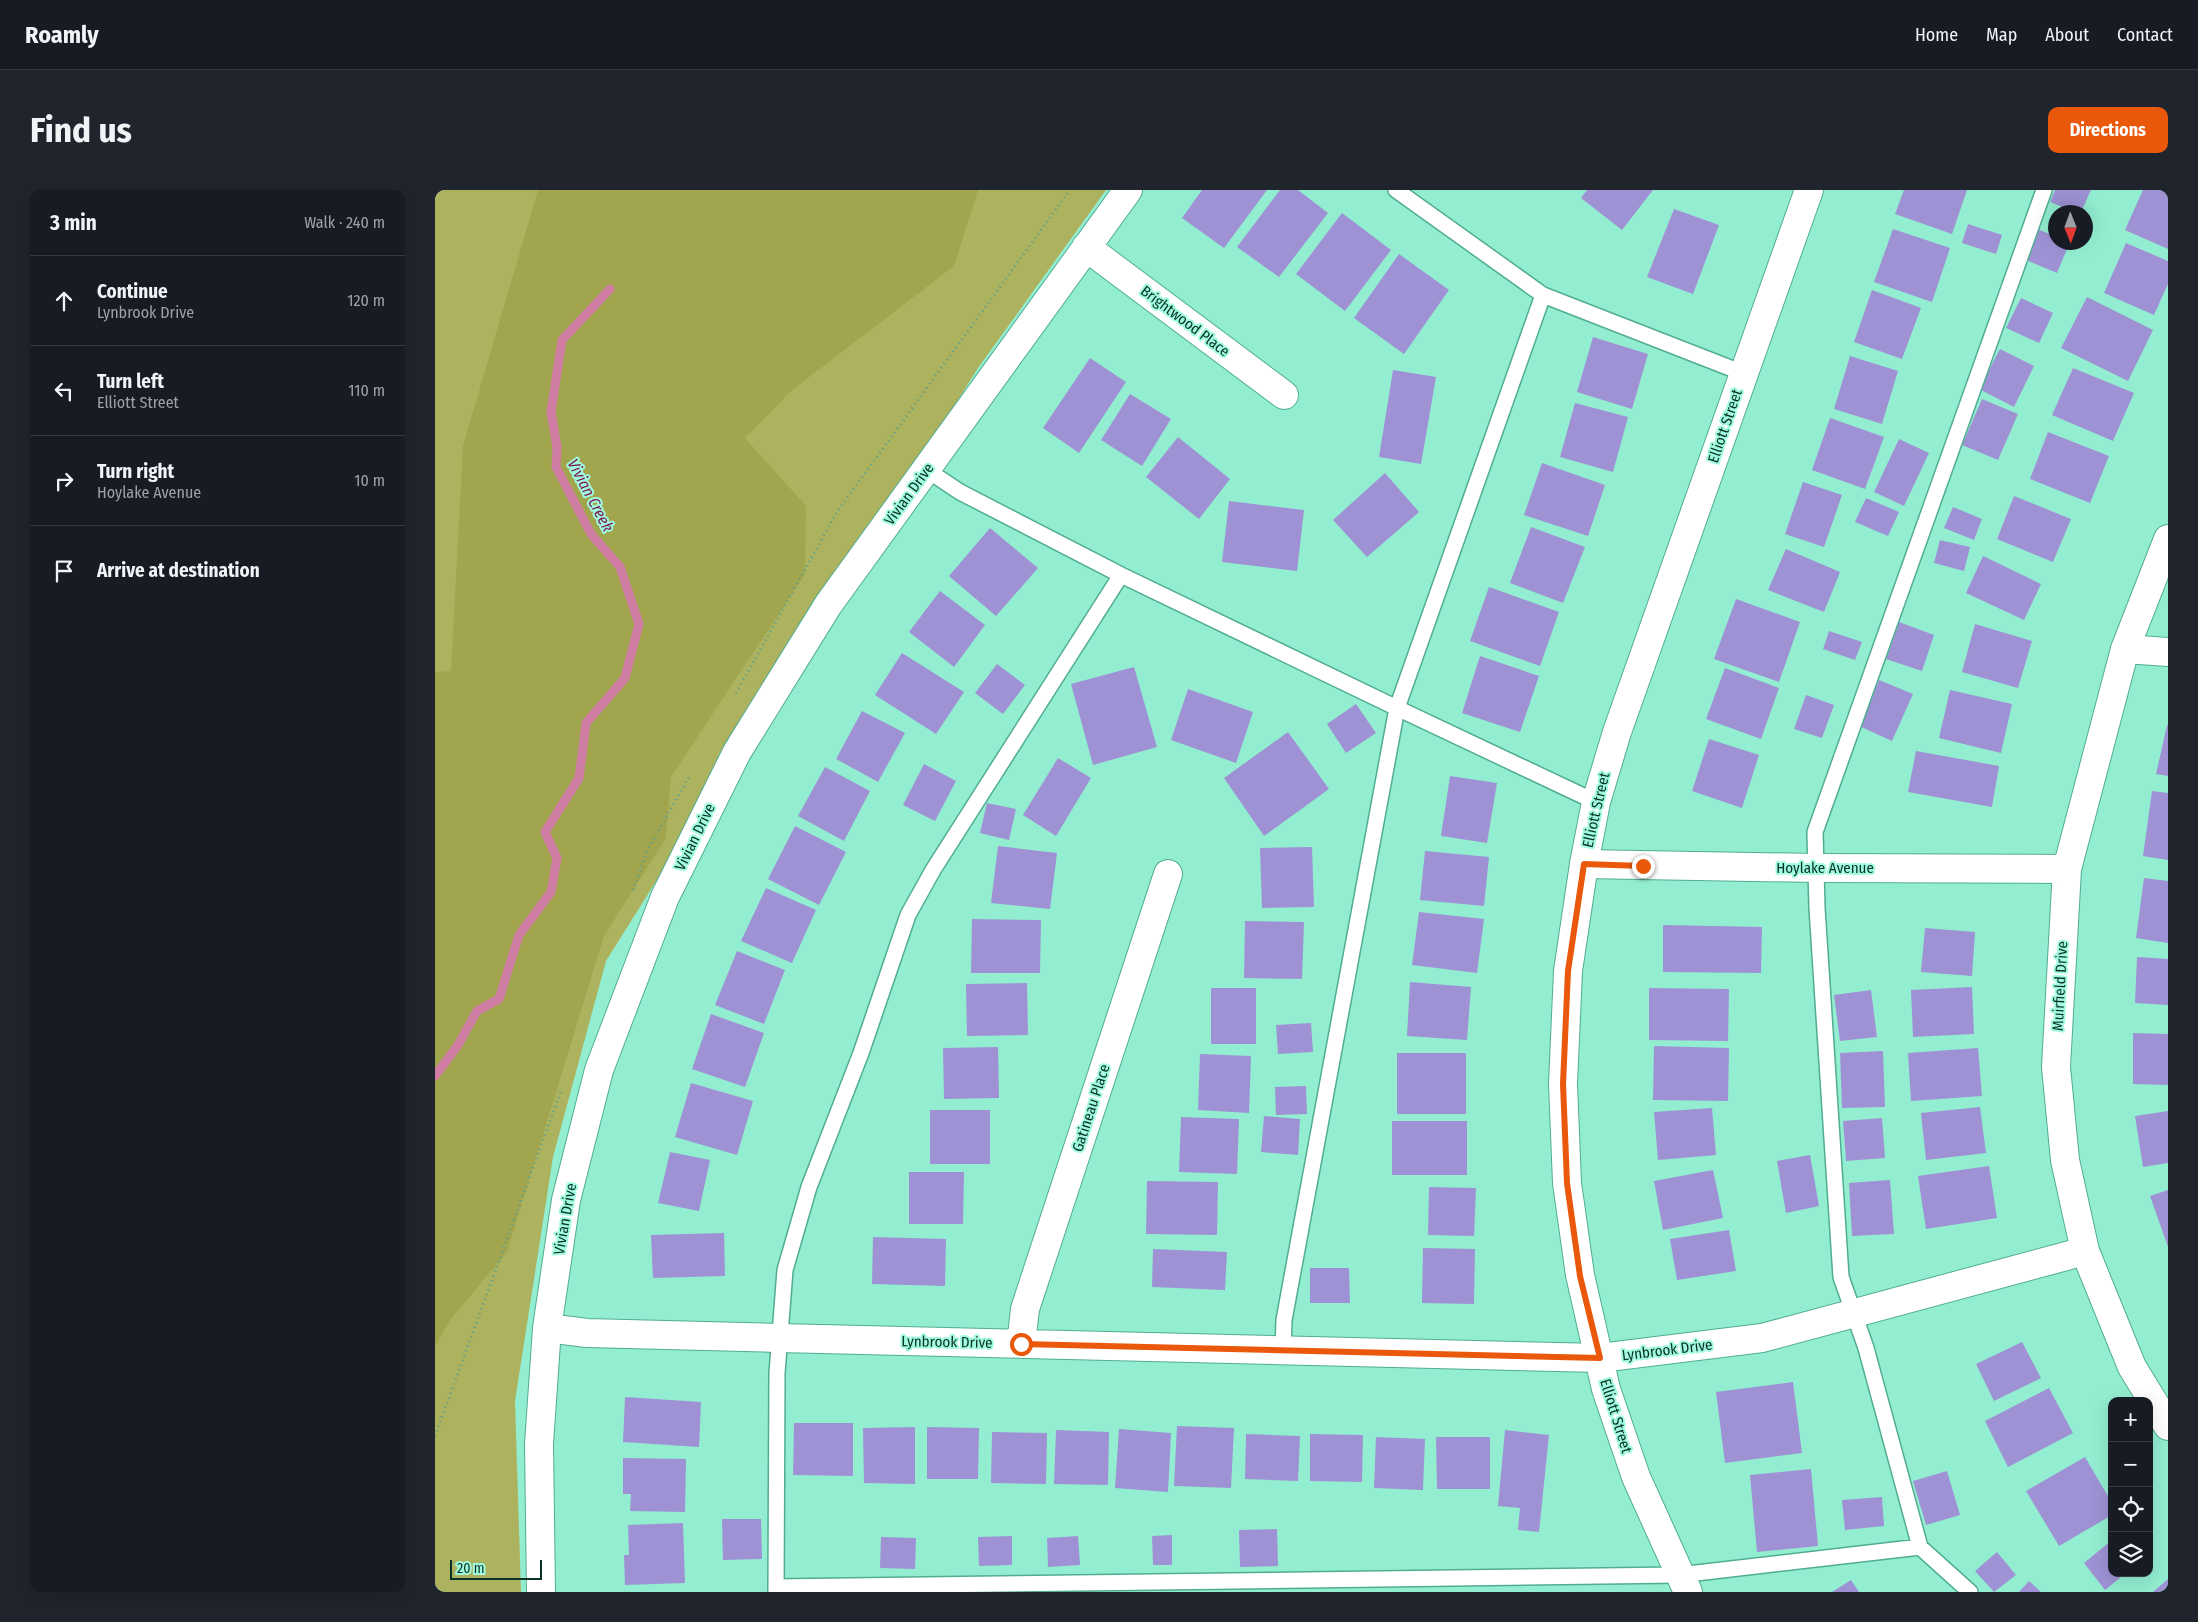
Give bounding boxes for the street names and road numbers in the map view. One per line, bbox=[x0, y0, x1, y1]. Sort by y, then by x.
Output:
street label: Brightwood Place bbox=[1137, 282, 1233, 360]
street label: Elliott Street bbox=[1704, 387, 1746, 465]
street label: Vivian Drive bbox=[880, 459, 938, 529]
street label: Elliott Street bbox=[1579, 771, 1613, 849]
street label: Vivian Drive bbox=[671, 801, 719, 873]
street label: Hoylake Avenue bbox=[1776, 859, 1874, 877]
street label: Muirfield Drive bbox=[2049, 941, 2071, 1031]
street label: Gatineau Place bbox=[1068, 1062, 1114, 1154]
street label: Vivian Drive bbox=[550, 1182, 580, 1256]
street label: Lynbrook Drive bbox=[901, 1332, 993, 1352]
street label: Lynbrook Drive bbox=[1621, 1336, 1713, 1364]
street label: Elliott Street bbox=[1596, 1377, 1636, 1455]

